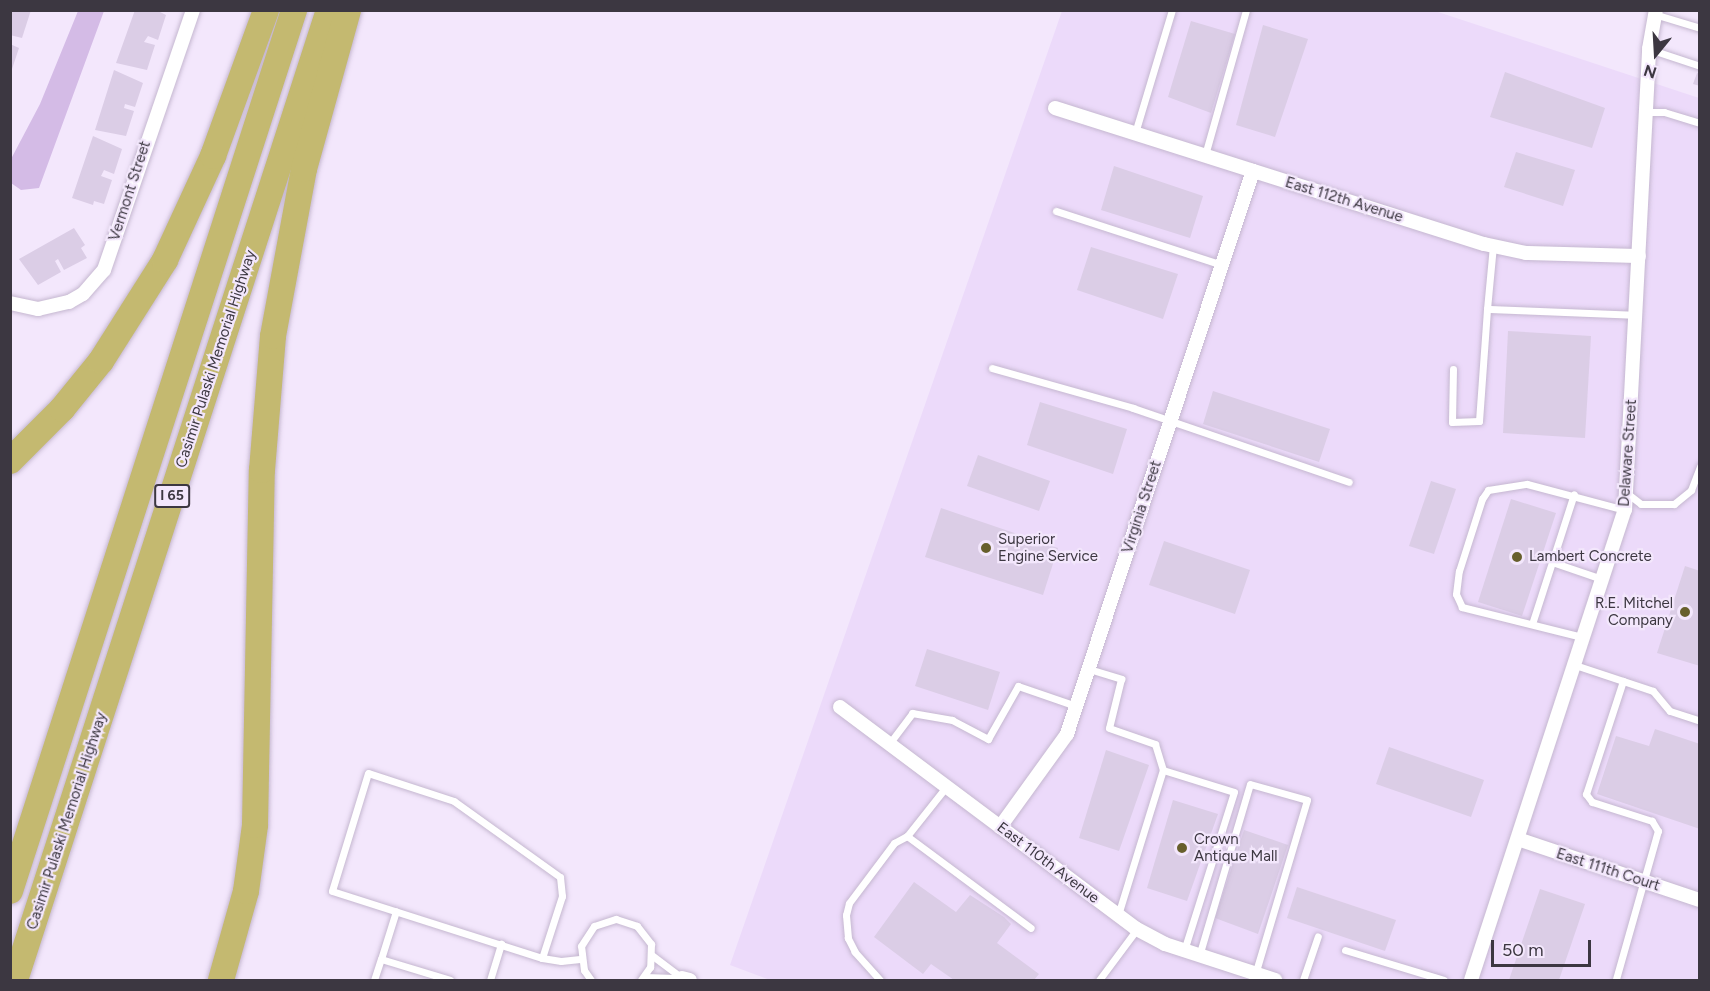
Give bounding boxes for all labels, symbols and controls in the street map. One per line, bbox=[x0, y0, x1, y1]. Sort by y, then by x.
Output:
north arrow bbox=[1626, 24, 1686, 84]
text: N bbox=[1641, 61, 1659, 83]
street label: Vermont Street bbox=[105, 139, 155, 243]
street label: East 112th Avenue bbox=[1283, 174, 1405, 226]
street label: Casimir Pulaski Memorial Highway bbox=[172, 248, 260, 470]
street label: Delaware Street bbox=[1615, 399, 1641, 507]
street label: Virginia Street bbox=[1119, 458, 1165, 556]
road number: I 65 bbox=[154, 485, 190, 507]
place label: Superior Engine Service bbox=[998, 530, 1098, 565]
marker: Superior Engine Service bbox=[979, 541, 993, 555]
place label: Lambert Concrete bbox=[1529, 548, 1652, 566]
marker: Lambert Concrete bbox=[1510, 550, 1524, 564]
place label: R.E. Mitchel Company bbox=[1595, 594, 1673, 629]
marker: R.E. Mitchel Company bbox=[1678, 605, 1692, 619]
street label: Casimir Pulaski Memorial Highway bbox=[23, 710, 111, 932]
street label: East 110th Avenue bbox=[993, 819, 1103, 907]
place label: Crown Antique Mall bbox=[1194, 830, 1278, 865]
marker: Crown Antique Mall bbox=[1175, 841, 1189, 855]
street label: East 111th Court bbox=[1554, 845, 1662, 895]
scale bar bbox=[1494, 928, 1594, 966]
text: 50 m bbox=[1502, 939, 1544, 961]

